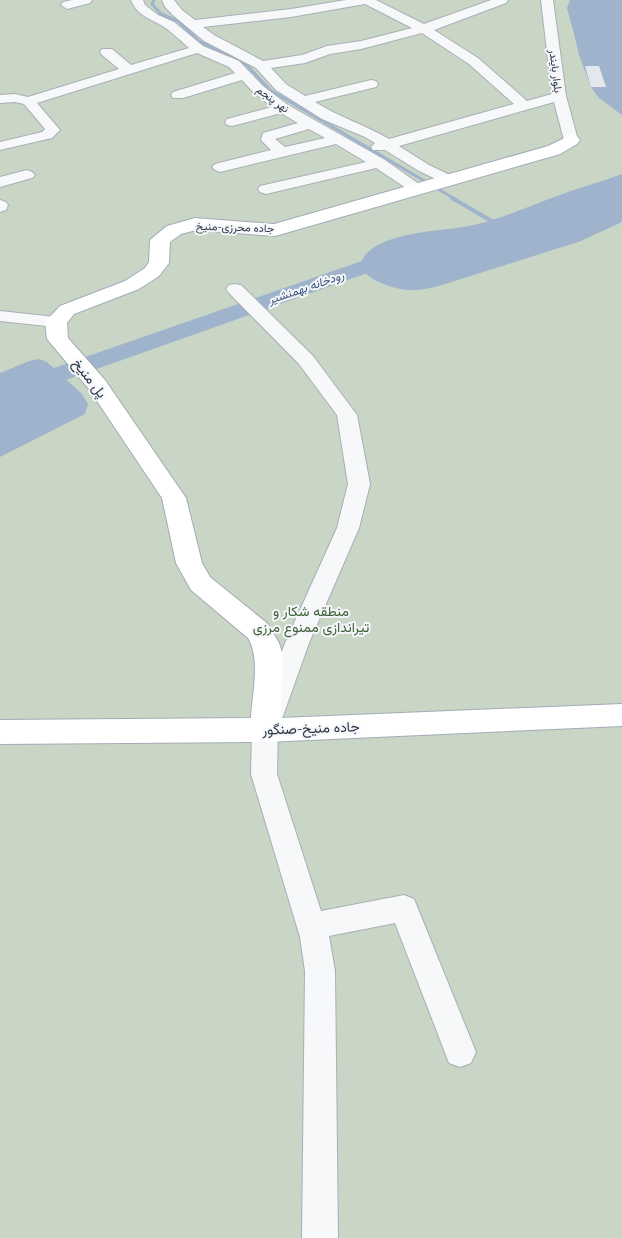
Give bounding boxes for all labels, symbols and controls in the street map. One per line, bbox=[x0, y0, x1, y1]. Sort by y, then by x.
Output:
street label: بلوار بایندر bbox=[546, 47, 566, 94]
street label: نهر پنجم bbox=[253, 82, 292, 116]
street label: جاده محرزی-منیخ bbox=[196, 219, 274, 236]
water label: رودخانه بهمنشیر bbox=[265, 267, 346, 308]
street label: پل منیخ bbox=[67, 355, 111, 403]
park label: منطقه شکار و تیراندازی ممنوع مرزی bbox=[253, 602, 369, 638]
street label: جاده منیخ-صنگور bbox=[261, 717, 360, 741]

